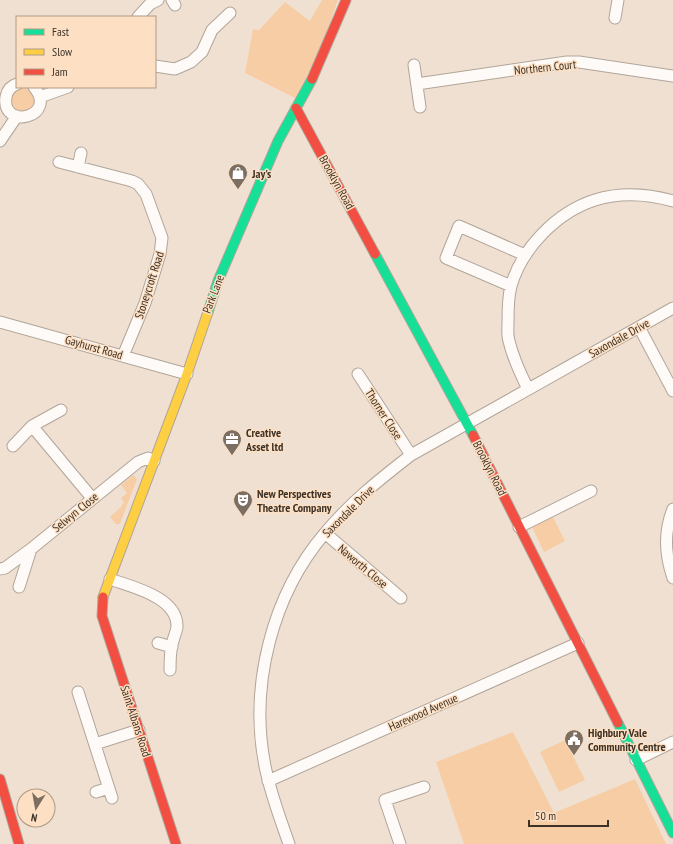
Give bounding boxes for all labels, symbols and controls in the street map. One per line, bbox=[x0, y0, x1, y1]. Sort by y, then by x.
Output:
legend bbox=[16, 16, 156, 88]
text: Fast bbox=[52, 24, 70, 39]
text: Slow bbox=[52, 44, 73, 59]
street label: Northern Court bbox=[513, 56, 577, 78]
text: Jam bbox=[51, 64, 68, 79]
street label: Brooklyn Road bbox=[316, 152, 358, 212]
shop icon: Jay's bbox=[227, 162, 249, 190]
place label: Jay's bbox=[251, 166, 271, 181]
street label: Stoneycroft Road bbox=[131, 249, 167, 321]
street label: Park Lane bbox=[199, 273, 227, 315]
street label: Saxondale Drive bbox=[586, 315, 652, 361]
street label: Gayhurst Road bbox=[63, 332, 125, 362]
street label: Thorner Close bbox=[362, 386, 406, 442]
place label: Creative Asset ltd bbox=[245, 425, 283, 454]
office icon: Creative Asset ltd bbox=[221, 428, 243, 456]
street label: Brooklyn Road bbox=[470, 438, 510, 498]
street label: Saxondale Drive bbox=[319, 482, 377, 540]
place label: New Perspectives Theatre Company bbox=[257, 486, 332, 515]
street label: Selwyn Close bbox=[49, 489, 101, 535]
theatre icon: New Perspectives Theatre Company bbox=[232, 489, 254, 517]
street label: Naworth Close bbox=[335, 541, 391, 591]
street label: Saint Albans Road bbox=[117, 683, 155, 759]
street label: Harewood Avenue bbox=[386, 690, 460, 734]
place label: Highbury Vale Community Centre bbox=[588, 725, 666, 754]
public building icon: Highbury Vale Community Centre bbox=[563, 728, 585, 756]
north arrow bbox=[16, 788, 56, 828]
scale bar bbox=[529, 802, 608, 828]
text: 50 m bbox=[535, 808, 556, 823]
text: N bbox=[30, 810, 38, 825]

